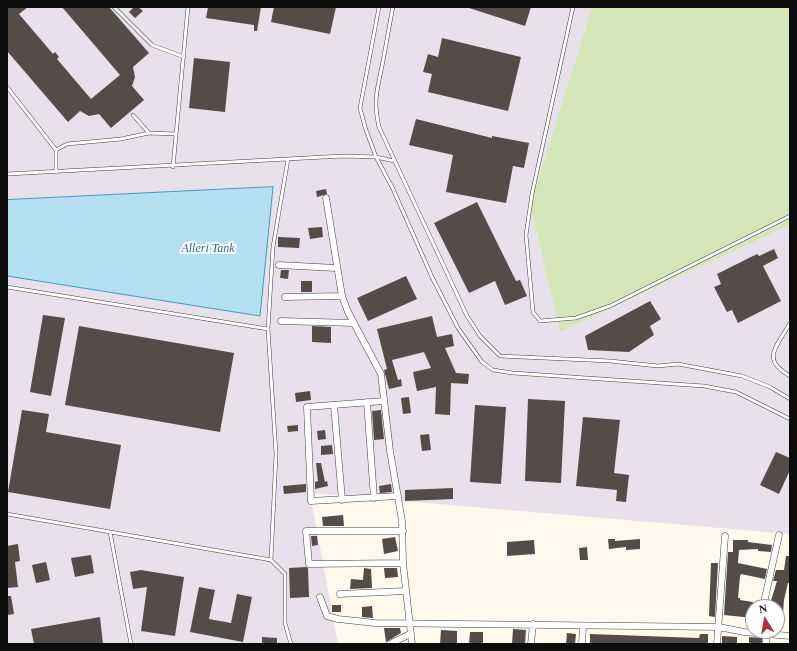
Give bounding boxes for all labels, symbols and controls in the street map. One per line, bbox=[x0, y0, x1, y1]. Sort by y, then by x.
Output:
water label: Alleri Tank bbox=[181, 242, 235, 256]
north arrow bbox=[745, 599, 785, 639]
text: N bbox=[758, 602, 768, 615]

